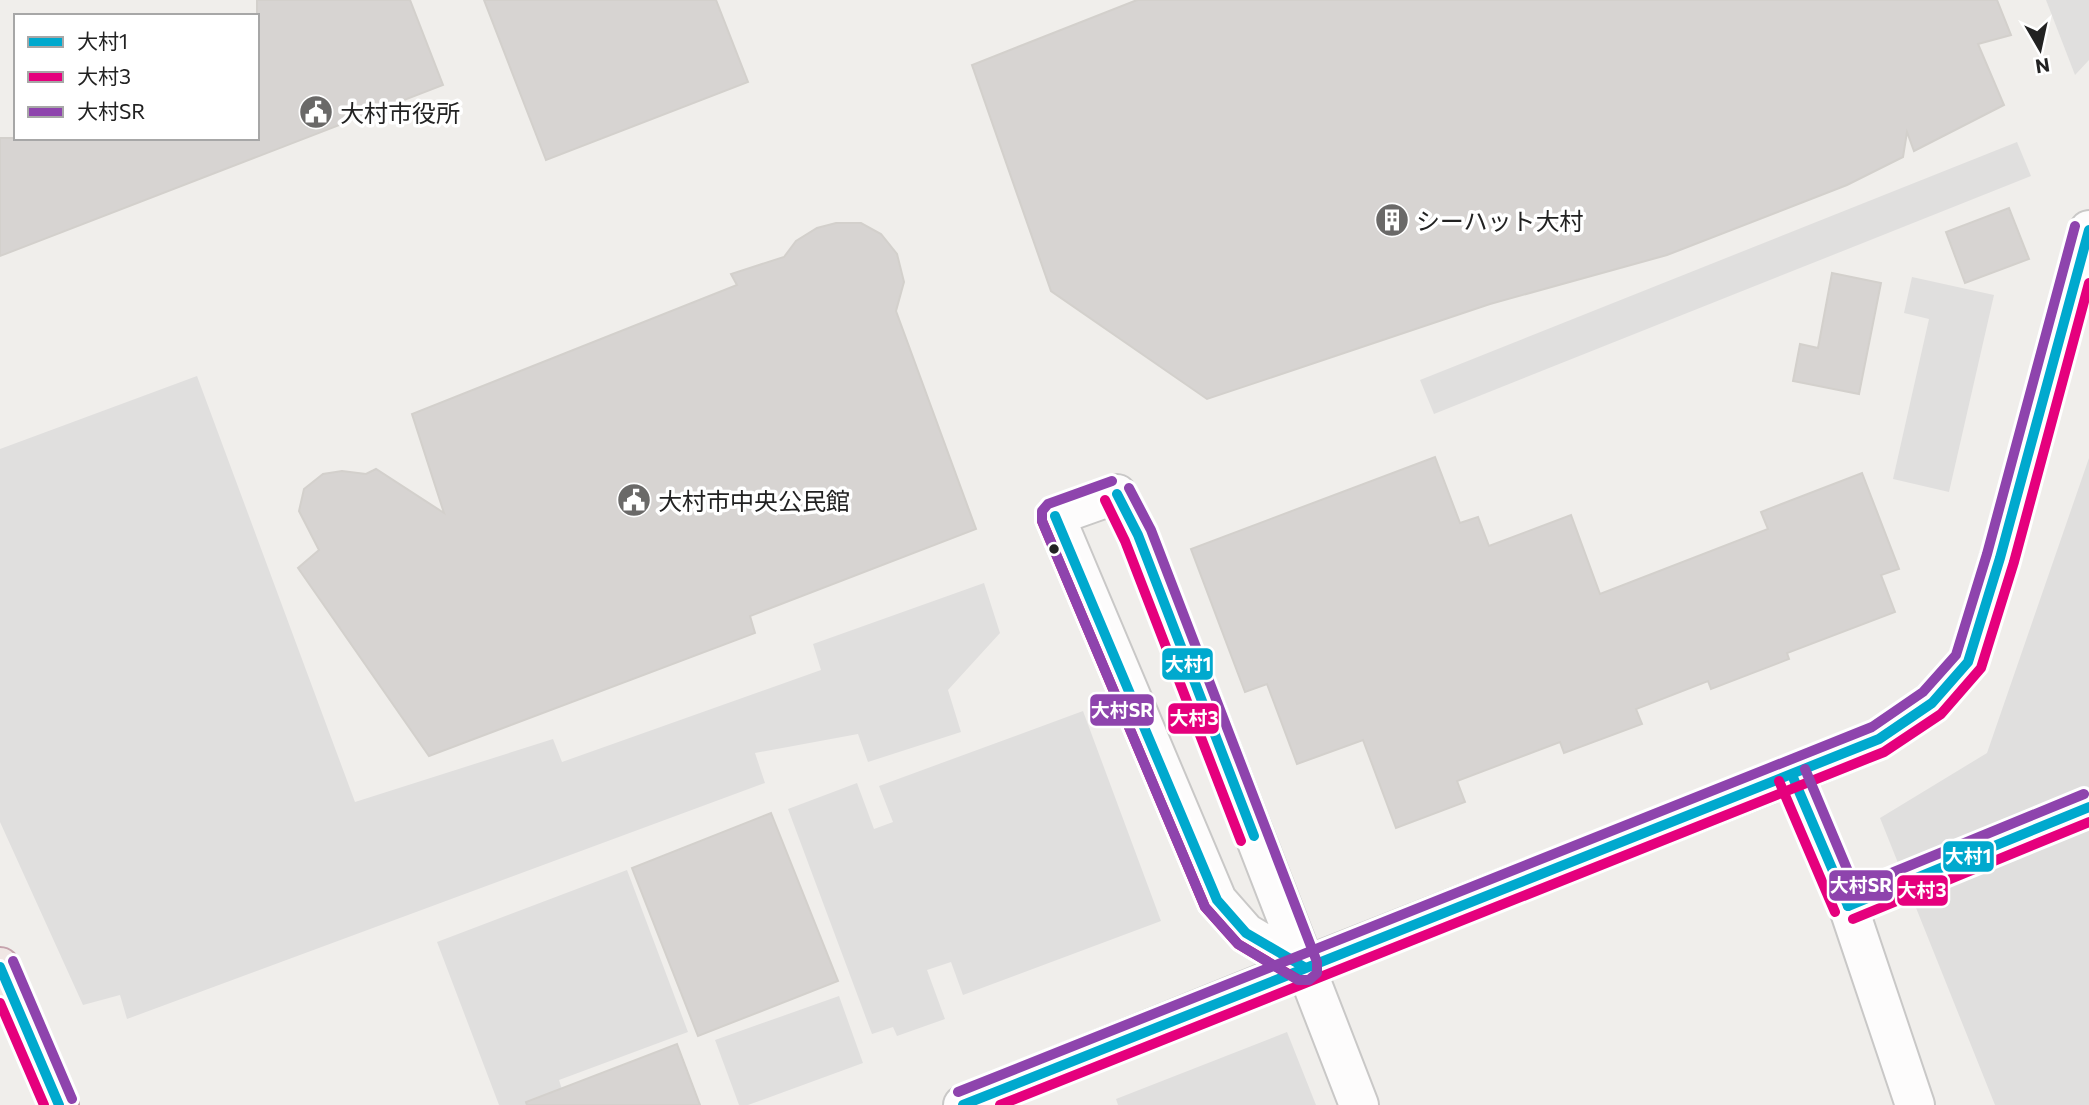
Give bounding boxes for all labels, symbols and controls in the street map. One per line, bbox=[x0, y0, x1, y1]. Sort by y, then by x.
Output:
legend bbox=[14, 14, 259, 140]
north arrow bbox=[2005, 14, 2075, 84]
text: 大村1 bbox=[77, 28, 128, 53]
text: N bbox=[2034, 54, 2052, 79]
text: 大村3 bbox=[77, 63, 131, 88]
public building icon: 大村市役所 bbox=[297, 93, 335, 131]
text: 大村SR bbox=[77, 98, 145, 123]
place label: 大村市役所 bbox=[340, 98, 460, 127]
building icon: シーハット大村 bbox=[1373, 201, 1411, 239]
place label: シーハット大村 bbox=[1416, 206, 1584, 235]
public building icon: 大村市中央公民館 bbox=[615, 481, 653, 519]
place label: 大村市中央公民館 bbox=[658, 486, 850, 515]
unlabelled marker bbox=[1047, 542, 1061, 556]
line badge: 大村1 bbox=[1161, 647, 1214, 681]
text: 大村1 bbox=[1165, 652, 1211, 675]
line badge: 大村SR bbox=[1089, 693, 1155, 727]
text: 大村SR bbox=[1091, 698, 1153, 721]
line badge: 大村3 bbox=[1167, 702, 1220, 735]
text: 大村3 bbox=[1169, 706, 1219, 729]
line badge: 大村1 bbox=[1942, 840, 1995, 873]
text: 大村1 bbox=[1945, 844, 1991, 867]
line badge: 大村SR bbox=[1828, 869, 1894, 902]
text: 大村SR bbox=[1830, 873, 1892, 896]
line badge: 大村3 bbox=[1896, 874, 1949, 907]
text: 大村3 bbox=[1897, 878, 1947, 901]

